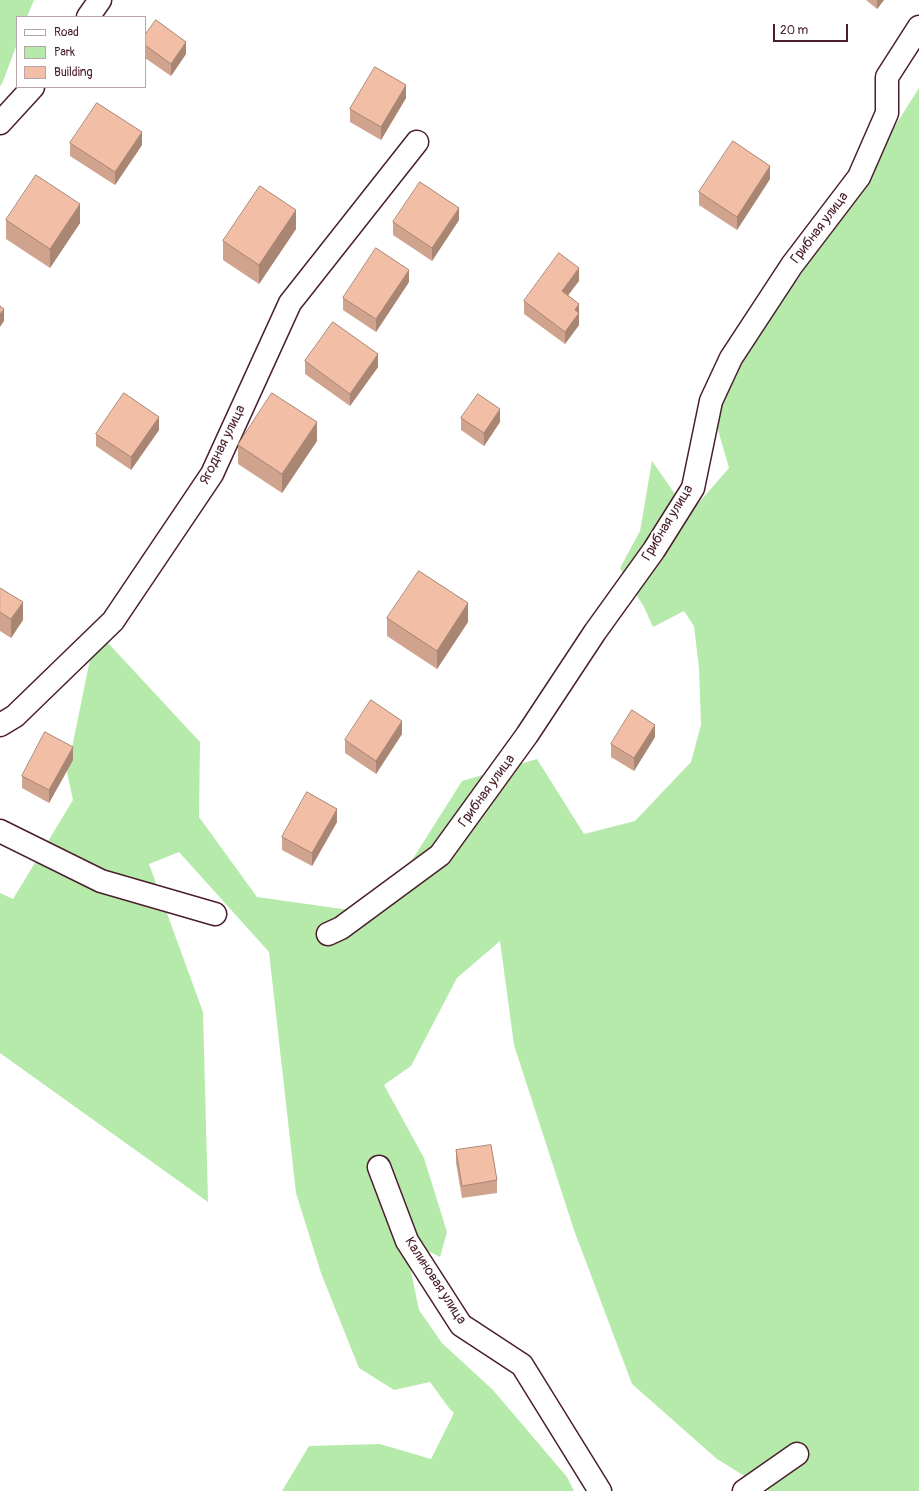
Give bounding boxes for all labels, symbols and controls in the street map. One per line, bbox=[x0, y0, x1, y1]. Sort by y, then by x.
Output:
legend bbox=[16, 16, 146, 88]
scale bar bbox=[775, 16, 850, 42]
text: 20 m bbox=[780, 23, 808, 38]
text: Road bbox=[54, 25, 79, 40]
text: Park bbox=[54, 45, 75, 60]
text: Building bbox=[54, 65, 93, 80]
street label: Грибная улица bbox=[788, 189, 852, 267]
street label: Ягодная улица bbox=[196, 402, 250, 488]
street label: Грибная улица bbox=[639, 482, 697, 564]
street label: Грибная улица bbox=[455, 751, 519, 831]
street label: Калиновая улица bbox=[401, 1234, 469, 1328]

